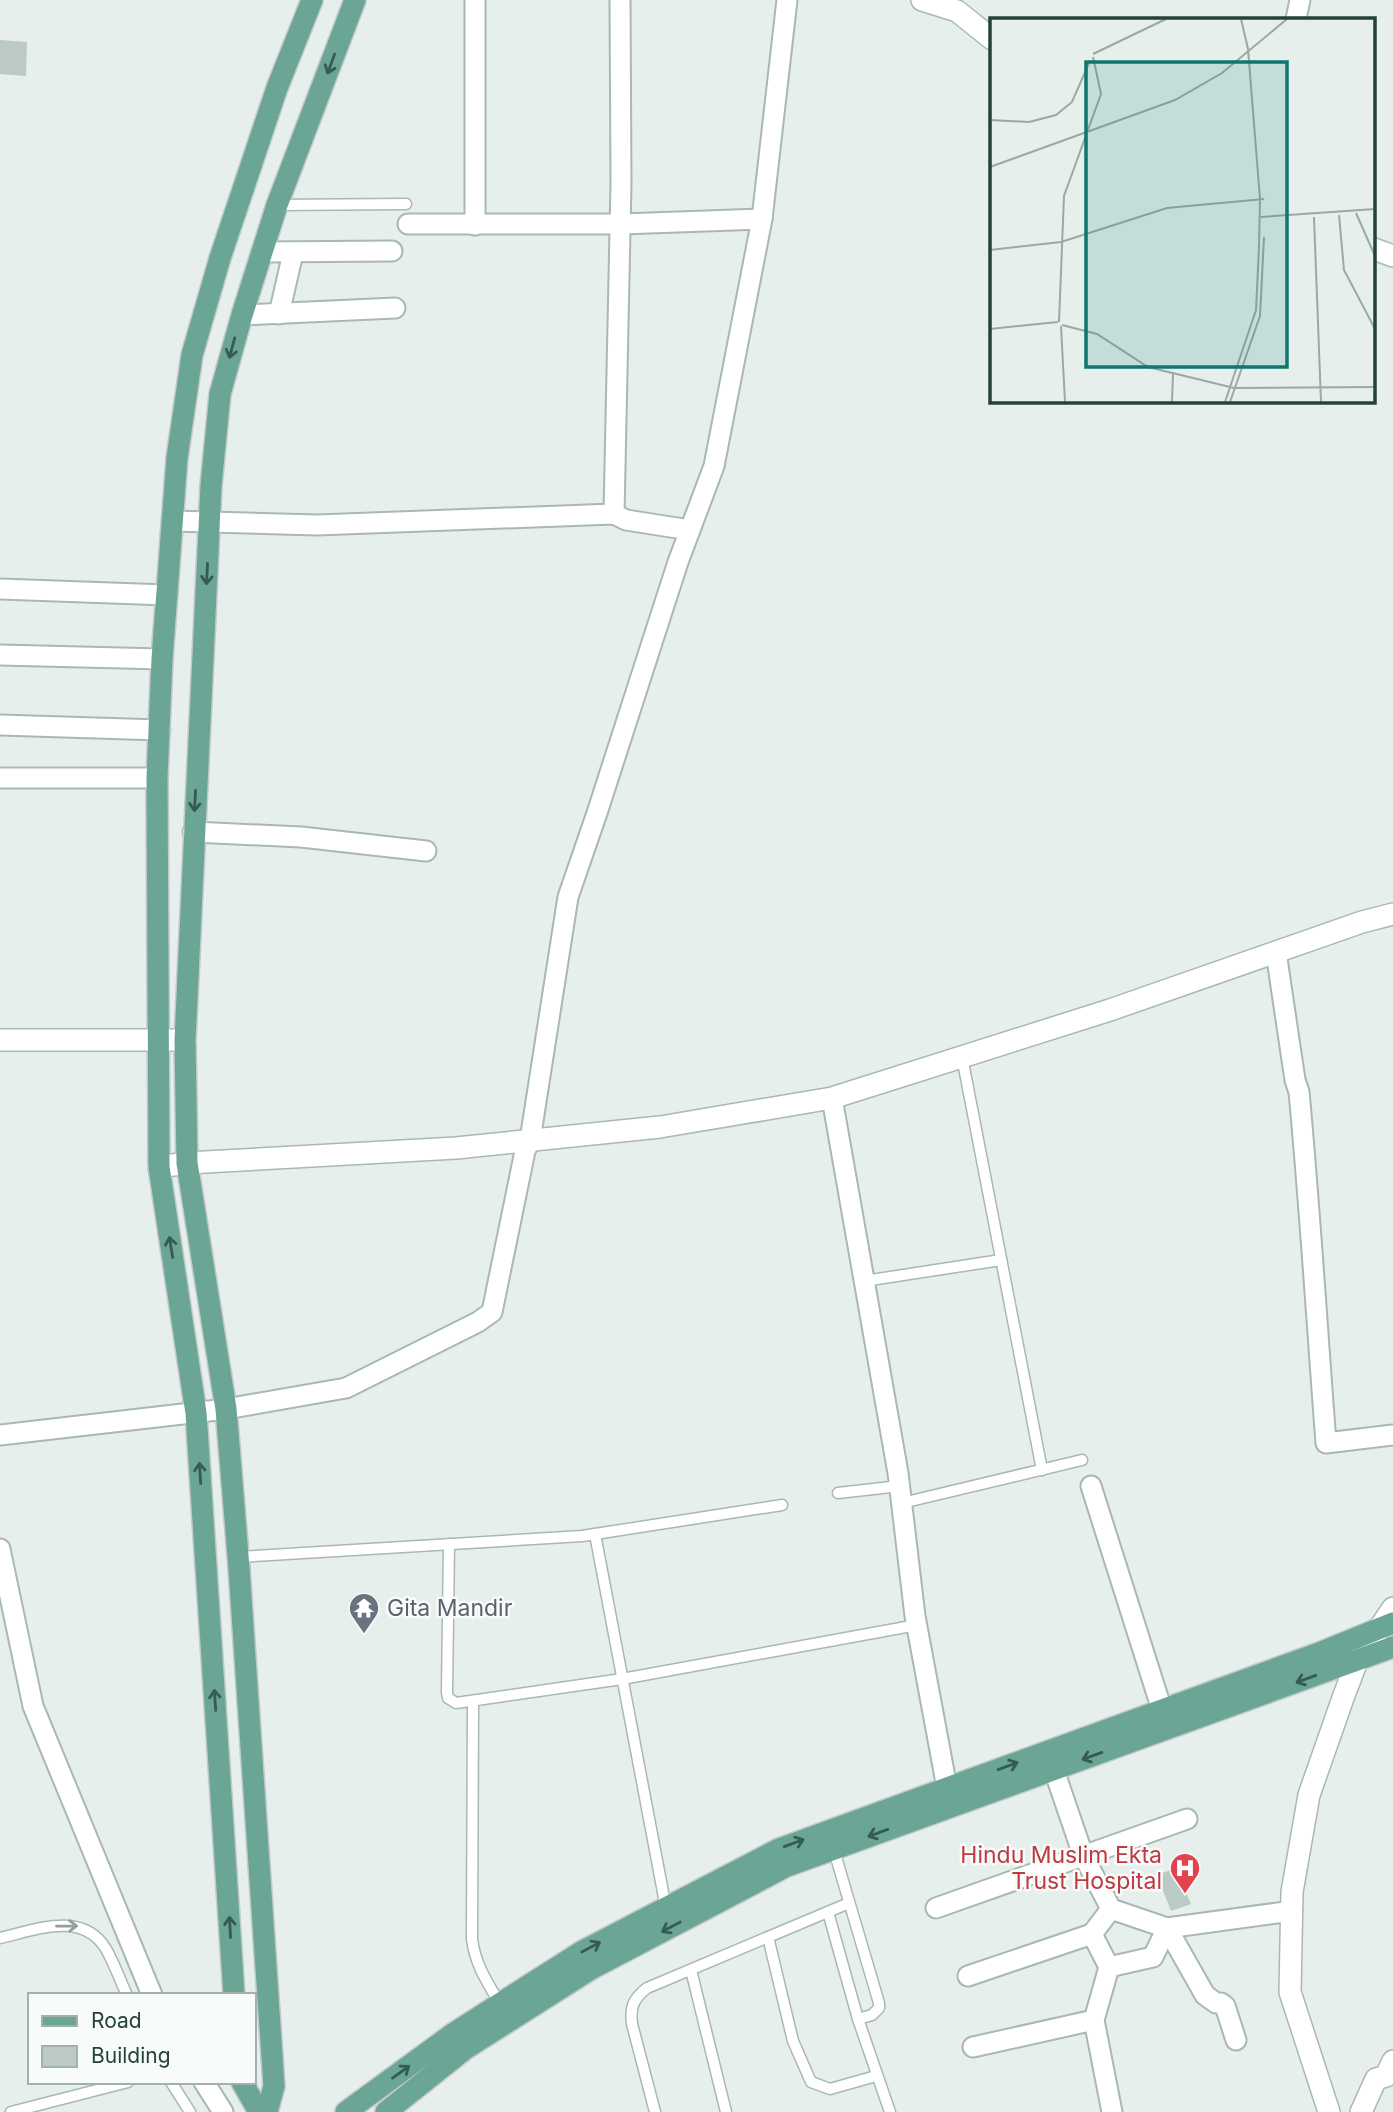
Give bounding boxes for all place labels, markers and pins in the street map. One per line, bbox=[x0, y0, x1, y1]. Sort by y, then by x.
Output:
temple icon: Gita Mandir bbox=[347, 1591, 381, 1635]
place label: Gita Mandir bbox=[387, 1594, 513, 1622]
place label: Hindu Muslim Ekta Trust Hospital bbox=[960, 1841, 1162, 1895]
hospital icon: Hindu Muslim Ekta Trust Hospital bbox=[1168, 1851, 1202, 1895]

